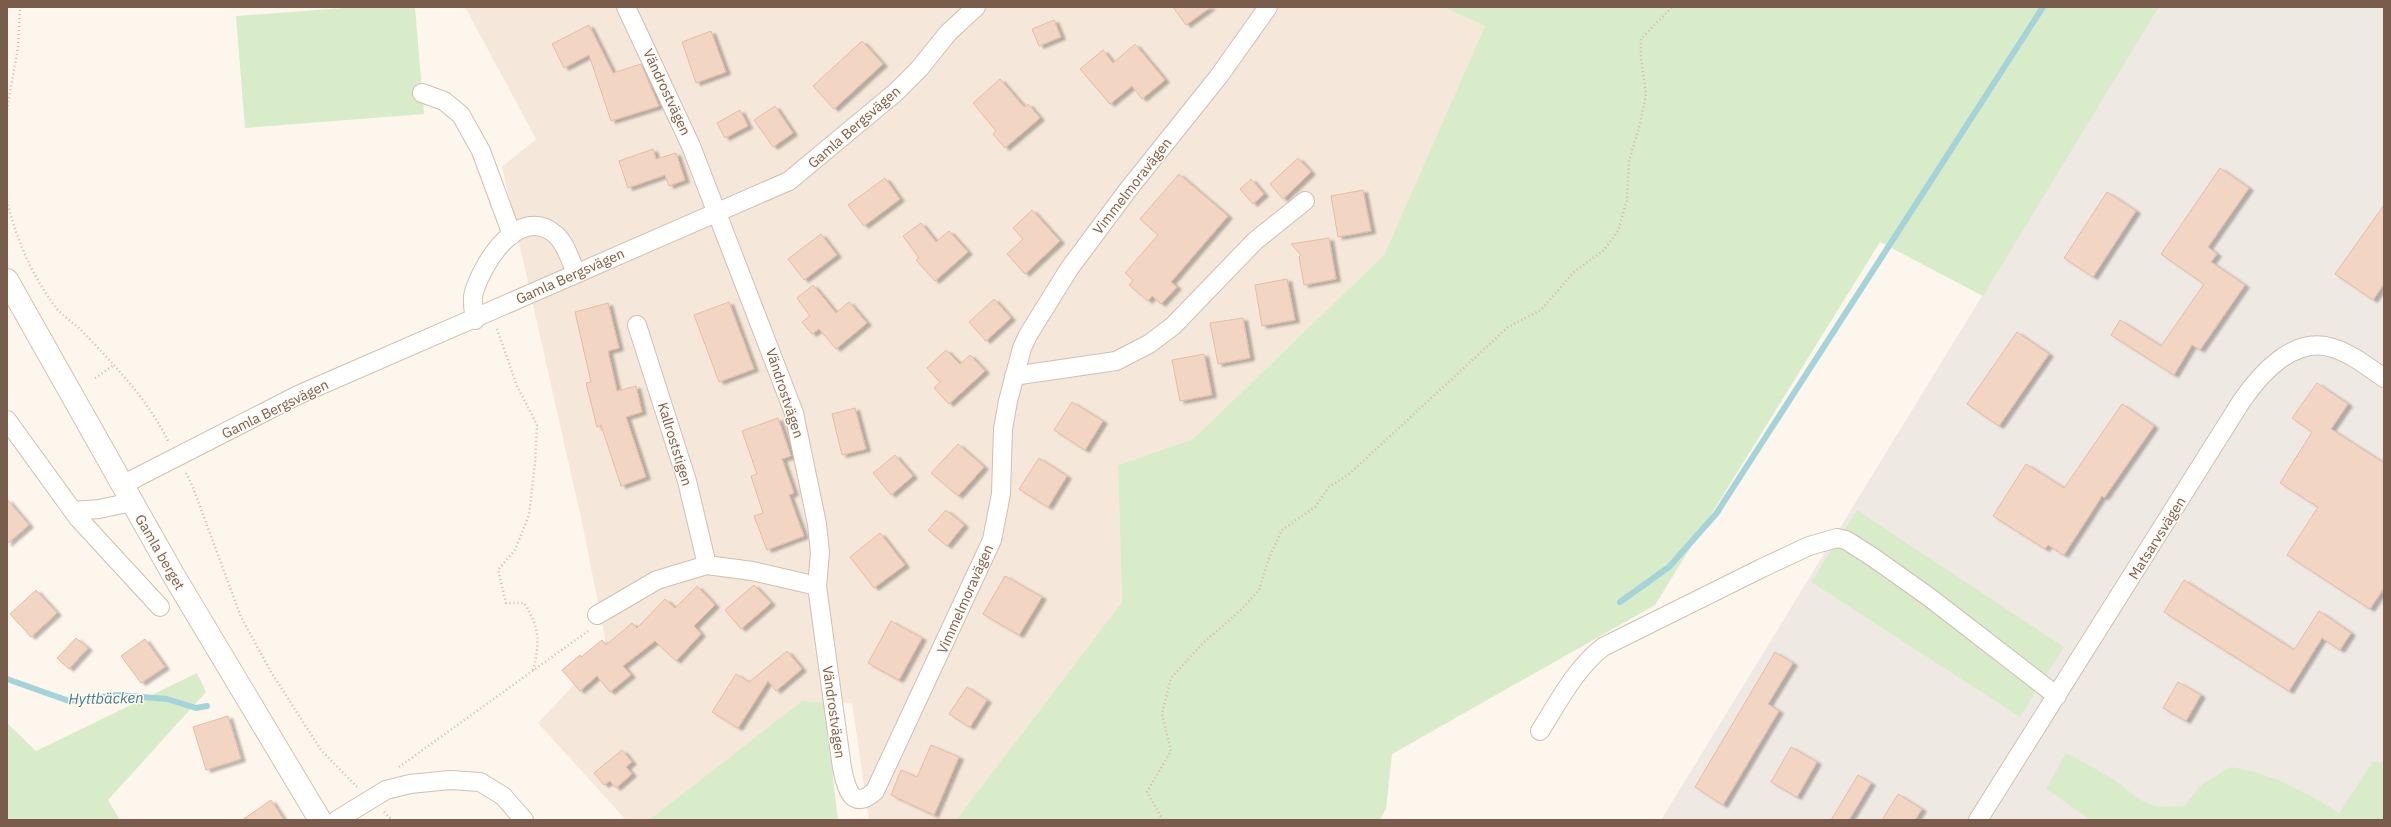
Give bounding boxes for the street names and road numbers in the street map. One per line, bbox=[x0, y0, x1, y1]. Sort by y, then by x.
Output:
street label: Vändrostvägen bbox=[639, 46, 695, 138]
street label: Gamla Bergsvägen bbox=[804, 82, 904, 172]
street label: Vimmelmoravägen bbox=[1089, 134, 1175, 238]
street label: Gamla Bergsvägen bbox=[513, 244, 627, 308]
street label: Vändrostvägen bbox=[762, 346, 808, 440]
street label: Gamla Bergsvägen bbox=[219, 375, 331, 443]
street label: Kallroststigen bbox=[654, 400, 696, 488]
street label: Matsarvsvägen bbox=[2124, 493, 2190, 583]
street label: Gamla berget bbox=[131, 511, 189, 593]
street label: Vimmelmoravägen bbox=[933, 542, 997, 656]
street label: Vändrostvägen bbox=[819, 665, 849, 759]

